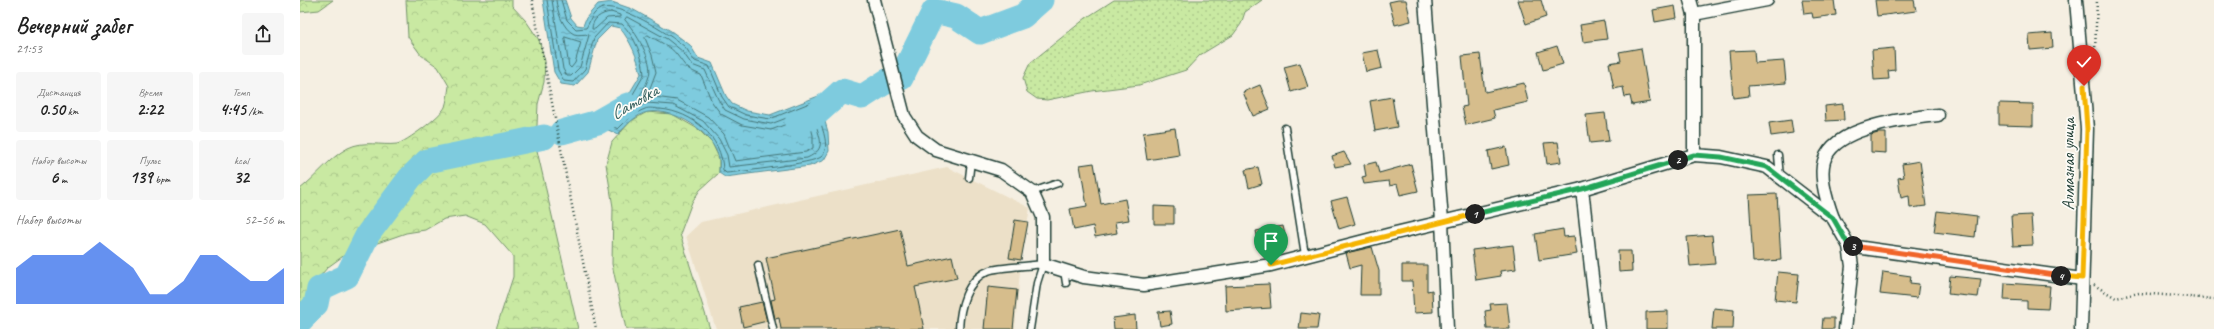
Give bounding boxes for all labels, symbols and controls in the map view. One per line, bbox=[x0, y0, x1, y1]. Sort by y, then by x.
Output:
text: Вечерний забег bbox=[16, 12, 131, 40]
button: share bbox=[242, 13, 284, 55]
text: 21:53 bbox=[16, 41, 42, 57]
pin bbox=[2067, 45, 2101, 86]
icon: check bbox=[2073, 51, 2095, 73]
water label: Сатовка bbox=[606, 78, 664, 124]
text: Дистанция bbox=[37, 85, 81, 99]
text: Время bbox=[138, 85, 162, 99]
text: Темп bbox=[232, 85, 250, 99]
text: 0.50 bbox=[39, 99, 65, 120]
text: 2:22 bbox=[137, 99, 163, 120]
text: 4:45 bbox=[220, 99, 246, 120]
text: km bbox=[65, 104, 78, 118]
text: /km bbox=[246, 104, 263, 118]
street label: Алмазная улица bbox=[2058, 116, 2079, 210]
pin: 2 bbox=[1668, 150, 1688, 170]
text: Набор высоты bbox=[31, 153, 86, 167]
text: Пульс bbox=[139, 153, 161, 167]
text: kcal bbox=[234, 153, 249, 167]
text: 2 bbox=[1676, 153, 1680, 167]
text: 6 bbox=[50, 167, 58, 188]
text: 139 bbox=[130, 167, 152, 188]
text: 32 bbox=[234, 167, 249, 188]
text: m bbox=[58, 172, 67, 186]
text: bpm bbox=[152, 172, 170, 186]
pin: 1 bbox=[1465, 204, 1485, 224]
text: 1 bbox=[1473, 207, 1477, 221]
text: Набор высоты bbox=[16, 212, 81, 228]
text: 52–56 m bbox=[244, 212, 284, 228]
pin bbox=[1254, 224, 1288, 265]
icon: arrive bbox=[1260, 230, 1282, 252]
pin: 3 bbox=[1843, 236, 1863, 256]
text: 3 bbox=[1851, 239, 1855, 253]
pin: 4 bbox=[2051, 266, 2071, 286]
text: 4 bbox=[2059, 269, 2063, 283]

